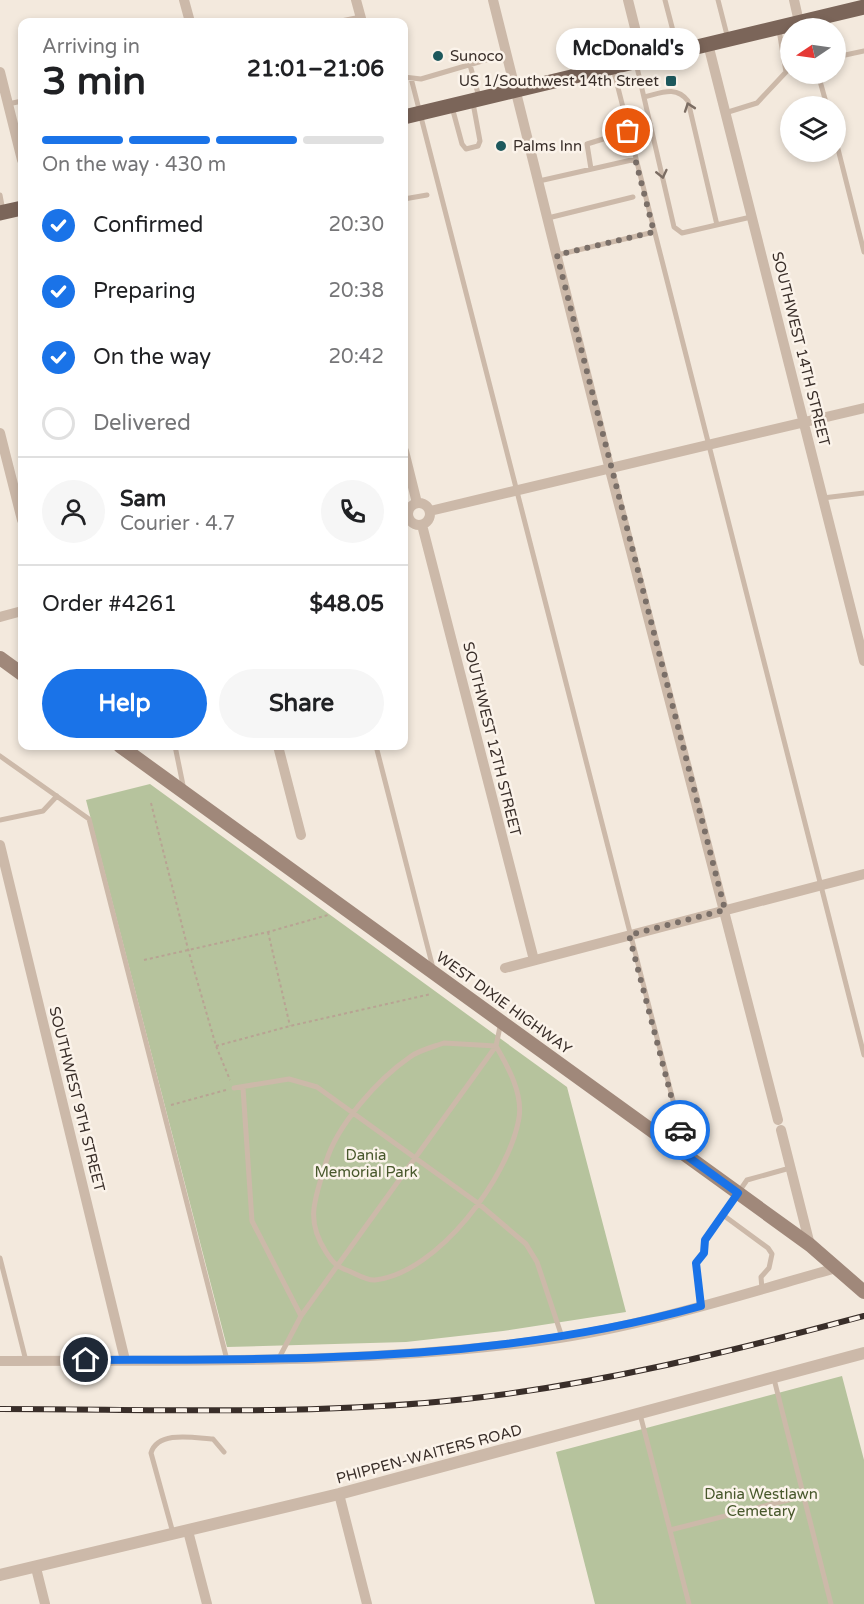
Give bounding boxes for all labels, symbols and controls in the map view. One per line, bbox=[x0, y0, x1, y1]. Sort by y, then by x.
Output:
north arrow bbox=[780, 18, 846, 84]
map controls bbox=[780, 18, 846, 162]
callout: McDonald's bbox=[556, 29, 700, 71]
text: Arriving in bbox=[42, 35, 140, 59]
text: McDonald's bbox=[572, 37, 684, 61]
place label: Sunoco bbox=[450, 47, 504, 65]
marker: Sunoco bbox=[431, 49, 445, 63]
text: 21:01–21:06 bbox=[247, 56, 384, 82]
text: 3 min bbox=[42, 58, 146, 105]
place label: US 1/Southwest 14th Street bbox=[459, 72, 659, 90]
marker: US 1/Southwest 14th Street bbox=[664, 74, 678, 88]
button: layers bbox=[780, 96, 846, 162]
one-way arrow bbox=[683, 102, 696, 113]
pin bbox=[602, 105, 653, 156]
icon: bag bbox=[611, 114, 644, 147]
place label: Palms Inn bbox=[513, 137, 582, 155]
marker: Palms Inn bbox=[494, 139, 508, 153]
text: On the way · 430 m bbox=[42, 153, 226, 177]
one-way arrow bbox=[654, 169, 667, 179]
icon: check bbox=[42, 209, 75, 242]
text: Confirmed bbox=[93, 212, 203, 238]
text: 20:30 bbox=[329, 213, 384, 237]
street label: SOUTHWEST 14TH STREET bbox=[768, 250, 834, 448]
icon: check bbox=[42, 275, 75, 308]
text: Preparing bbox=[93, 278, 196, 304]
text: 20:38 bbox=[329, 279, 384, 303]
icon: check bbox=[42, 341, 75, 374]
text: On the way bbox=[93, 344, 211, 370]
text: 20:42 bbox=[329, 345, 384, 369]
text: Delivered bbox=[93, 410, 191, 436]
button: person bbox=[42, 480, 105, 543]
button: phone bbox=[321, 480, 384, 543]
text: Sam bbox=[120, 486, 166, 512]
text: Courier · 4.7 bbox=[120, 512, 235, 536]
text: Order #4261 bbox=[42, 591, 177, 617]
text: $48.05 bbox=[309, 591, 384, 617]
street label: SOUTHWEST 12TH STREET bbox=[459, 640, 525, 838]
button: Help bbox=[42, 669, 207, 738]
button: Share bbox=[219, 669, 384, 738]
street label: WEST DIXIE HIGHWAY bbox=[433, 948, 576, 1058]
street label: SOUTHWEST 9TH STREET bbox=[45, 1005, 109, 1193]
courier bbox=[650, 1100, 710, 1160]
icon: car bbox=[664, 1114, 697, 1147]
park label: Dania Memorial Park bbox=[314, 1146, 418, 1181]
pin bbox=[60, 1334, 111, 1385]
icon: home bbox=[69, 1343, 102, 1376]
street label: PHIPPEN-WAITERS ROAD bbox=[334, 1420, 524, 1488]
park label: Dania Westlawn Cemetary bbox=[704, 1485, 818, 1520]

